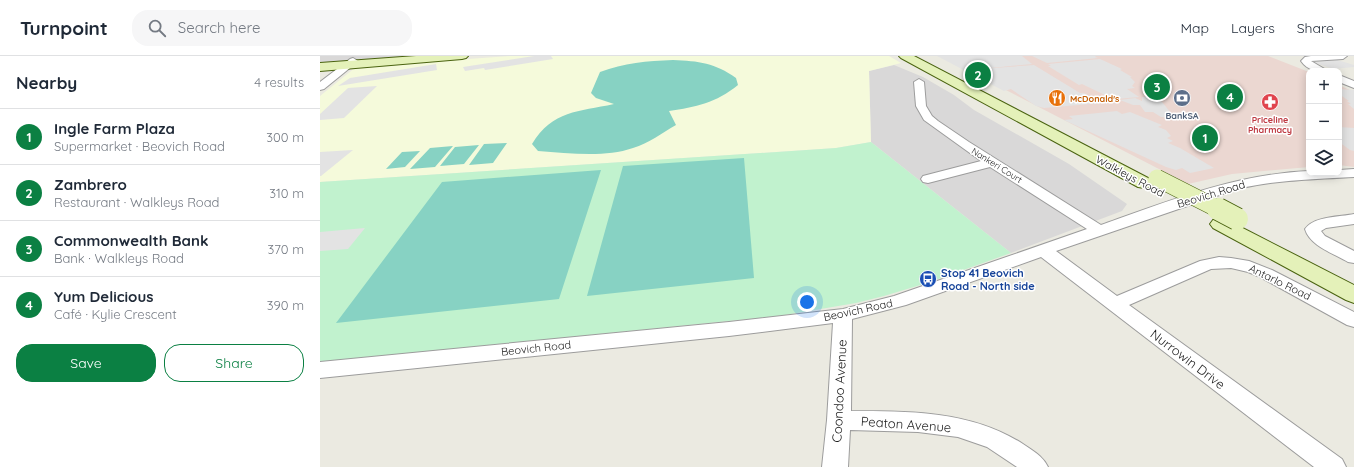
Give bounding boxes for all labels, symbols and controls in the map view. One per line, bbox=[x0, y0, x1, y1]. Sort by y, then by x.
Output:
search box bbox=[132, 10, 412, 46]
text: Turnpoint bbox=[20, 16, 108, 40]
icon: search bbox=[146, 17, 168, 39]
text: Search here bbox=[178, 18, 261, 37]
text: Map bbox=[1180, 19, 1209, 37]
text: Layers bbox=[1231, 19, 1275, 37]
text: Share bbox=[1297, 19, 1334, 37]
pin: 2 bbox=[965, 60, 991, 90]
map controls bbox=[1306, 68, 1342, 176]
button: + bbox=[1306, 68, 1342, 104]
text: Nearby bbox=[16, 72, 77, 93]
pin: 3 bbox=[1144, 72, 1170, 102]
text: 4 results bbox=[254, 74, 304, 90]
pin: 4 bbox=[1217, 82, 1243, 112]
restaurant icon: McDonald's bbox=[1047, 88, 1067, 108]
bank icon: BankSA bbox=[1172, 88, 1192, 108]
pharmacy icon: Priceline Pharmacy bbox=[1260, 92, 1280, 112]
place label: McDonald's bbox=[1070, 93, 1120, 104]
button: − bbox=[1306, 104, 1342, 140]
place label: BankSA bbox=[1165, 110, 1199, 121]
place label: Priceline Pharmacy bbox=[1248, 114, 1292, 135]
text: Ingle Farm Plaza bbox=[54, 119, 175, 138]
pin: 1 bbox=[1192, 123, 1218, 153]
text: 1 bbox=[26, 129, 32, 145]
text: 300 m bbox=[266, 129, 304, 145]
text: Supermarket · Beovich Road bbox=[54, 138, 225, 154]
button: layers bbox=[1306, 140, 1342, 176]
street label: Nankeri Court bbox=[970, 145, 1024, 185]
street label: Walkleys Road bbox=[1093, 152, 1167, 200]
text: Zambrero bbox=[54, 175, 127, 194]
street label: Beovich Road bbox=[1175, 177, 1247, 211]
text: 2 bbox=[25, 185, 33, 201]
text: 310 m bbox=[269, 185, 304, 201]
text: Restaurant · Walkleys Road bbox=[54, 194, 219, 210]
text: Commonwealth Bank bbox=[54, 231, 208, 250]
text: 3 bbox=[26, 241, 32, 257]
text: 370 m bbox=[267, 241, 304, 257]
text: Bank · Walkleys Road bbox=[54, 250, 184, 266]
street label: Antarlo Road bbox=[1247, 261, 1313, 303]
place label: Stop 41 Beovich Road - North side bbox=[941, 266, 1035, 293]
bus stop icon: Stop 41 Beovich Road - North side bbox=[918, 269, 938, 289]
text: Yum Delicious bbox=[54, 287, 154, 306]
your location bbox=[797, 292, 817, 312]
street label: Beovich Road bbox=[822, 296, 894, 324]
text: 4 bbox=[25, 297, 33, 313]
text: 390 m bbox=[267, 297, 304, 313]
text: Café · Kylie Crescent bbox=[54, 306, 177, 322]
street label: Nurrowin Drive bbox=[1148, 326, 1228, 392]
street label: Beovich Road bbox=[500, 337, 572, 359]
street label: Coondoo Avenue bbox=[828, 339, 850, 443]
button: Save bbox=[16, 344, 156, 382]
button: Share bbox=[164, 344, 304, 382]
street label: Peaton Avenue bbox=[860, 413, 952, 435]

